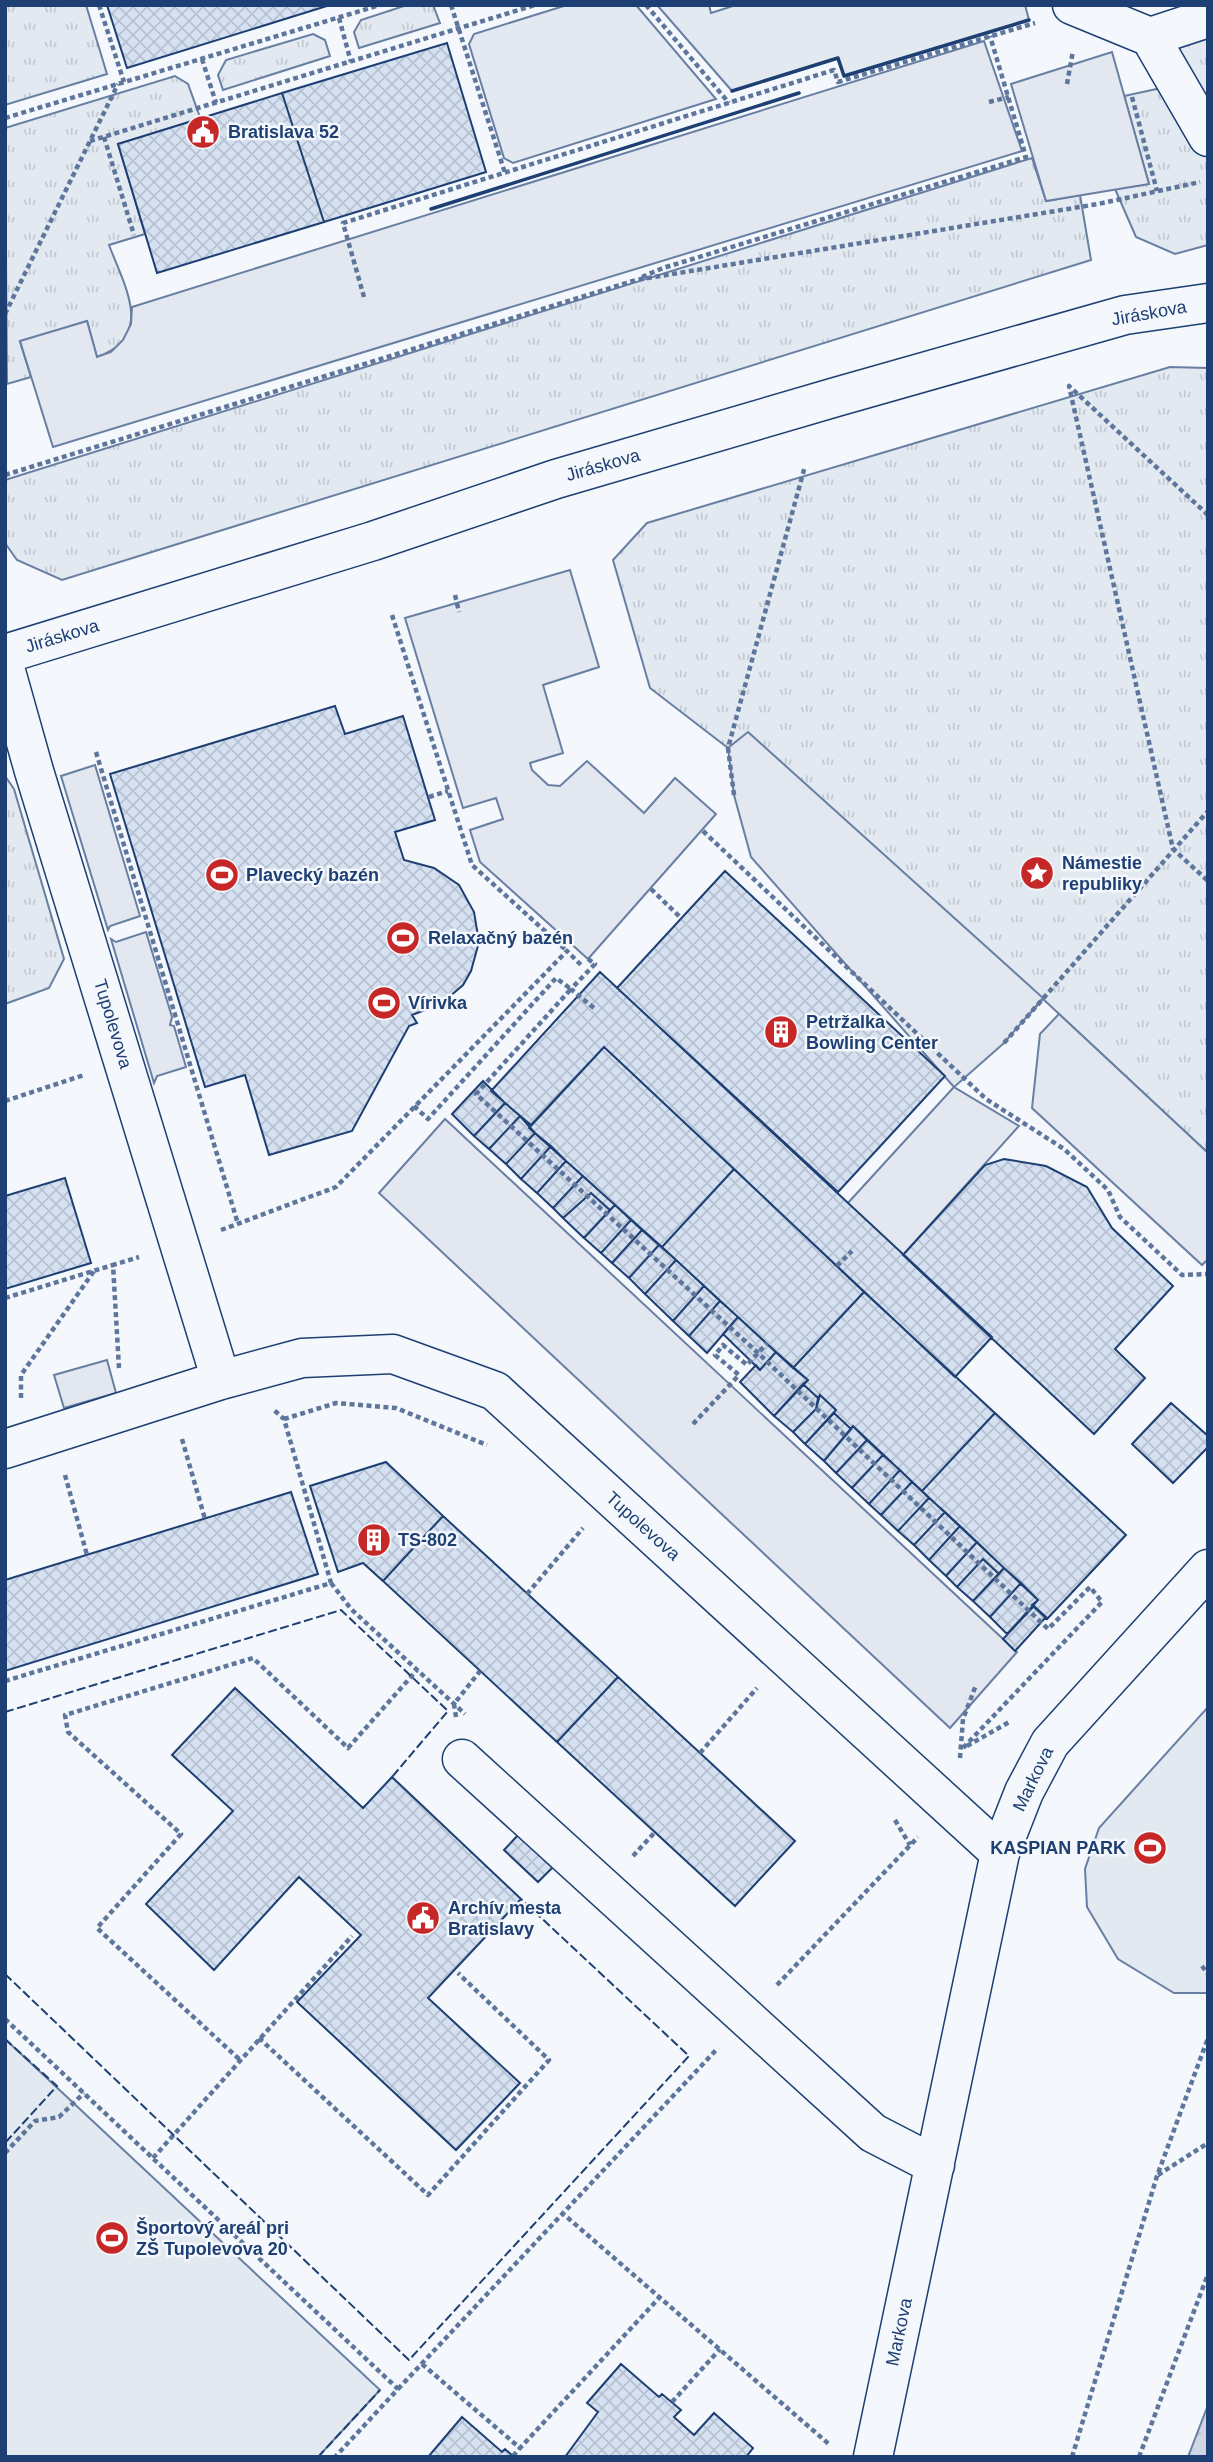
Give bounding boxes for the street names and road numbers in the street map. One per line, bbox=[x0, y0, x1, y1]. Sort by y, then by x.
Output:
street label: Jiráskova bbox=[1110, 296, 1189, 329]
street label: Jiráskova bbox=[564, 445, 643, 485]
street label: Jiráskova bbox=[23, 615, 102, 657]
street label: Tupolevova bbox=[90, 977, 136, 1072]
street label: Tupolevova bbox=[602, 1488, 685, 1565]
street label: Markova bbox=[1009, 1743, 1058, 1814]
street label: Markova bbox=[882, 2295, 916, 2368]

